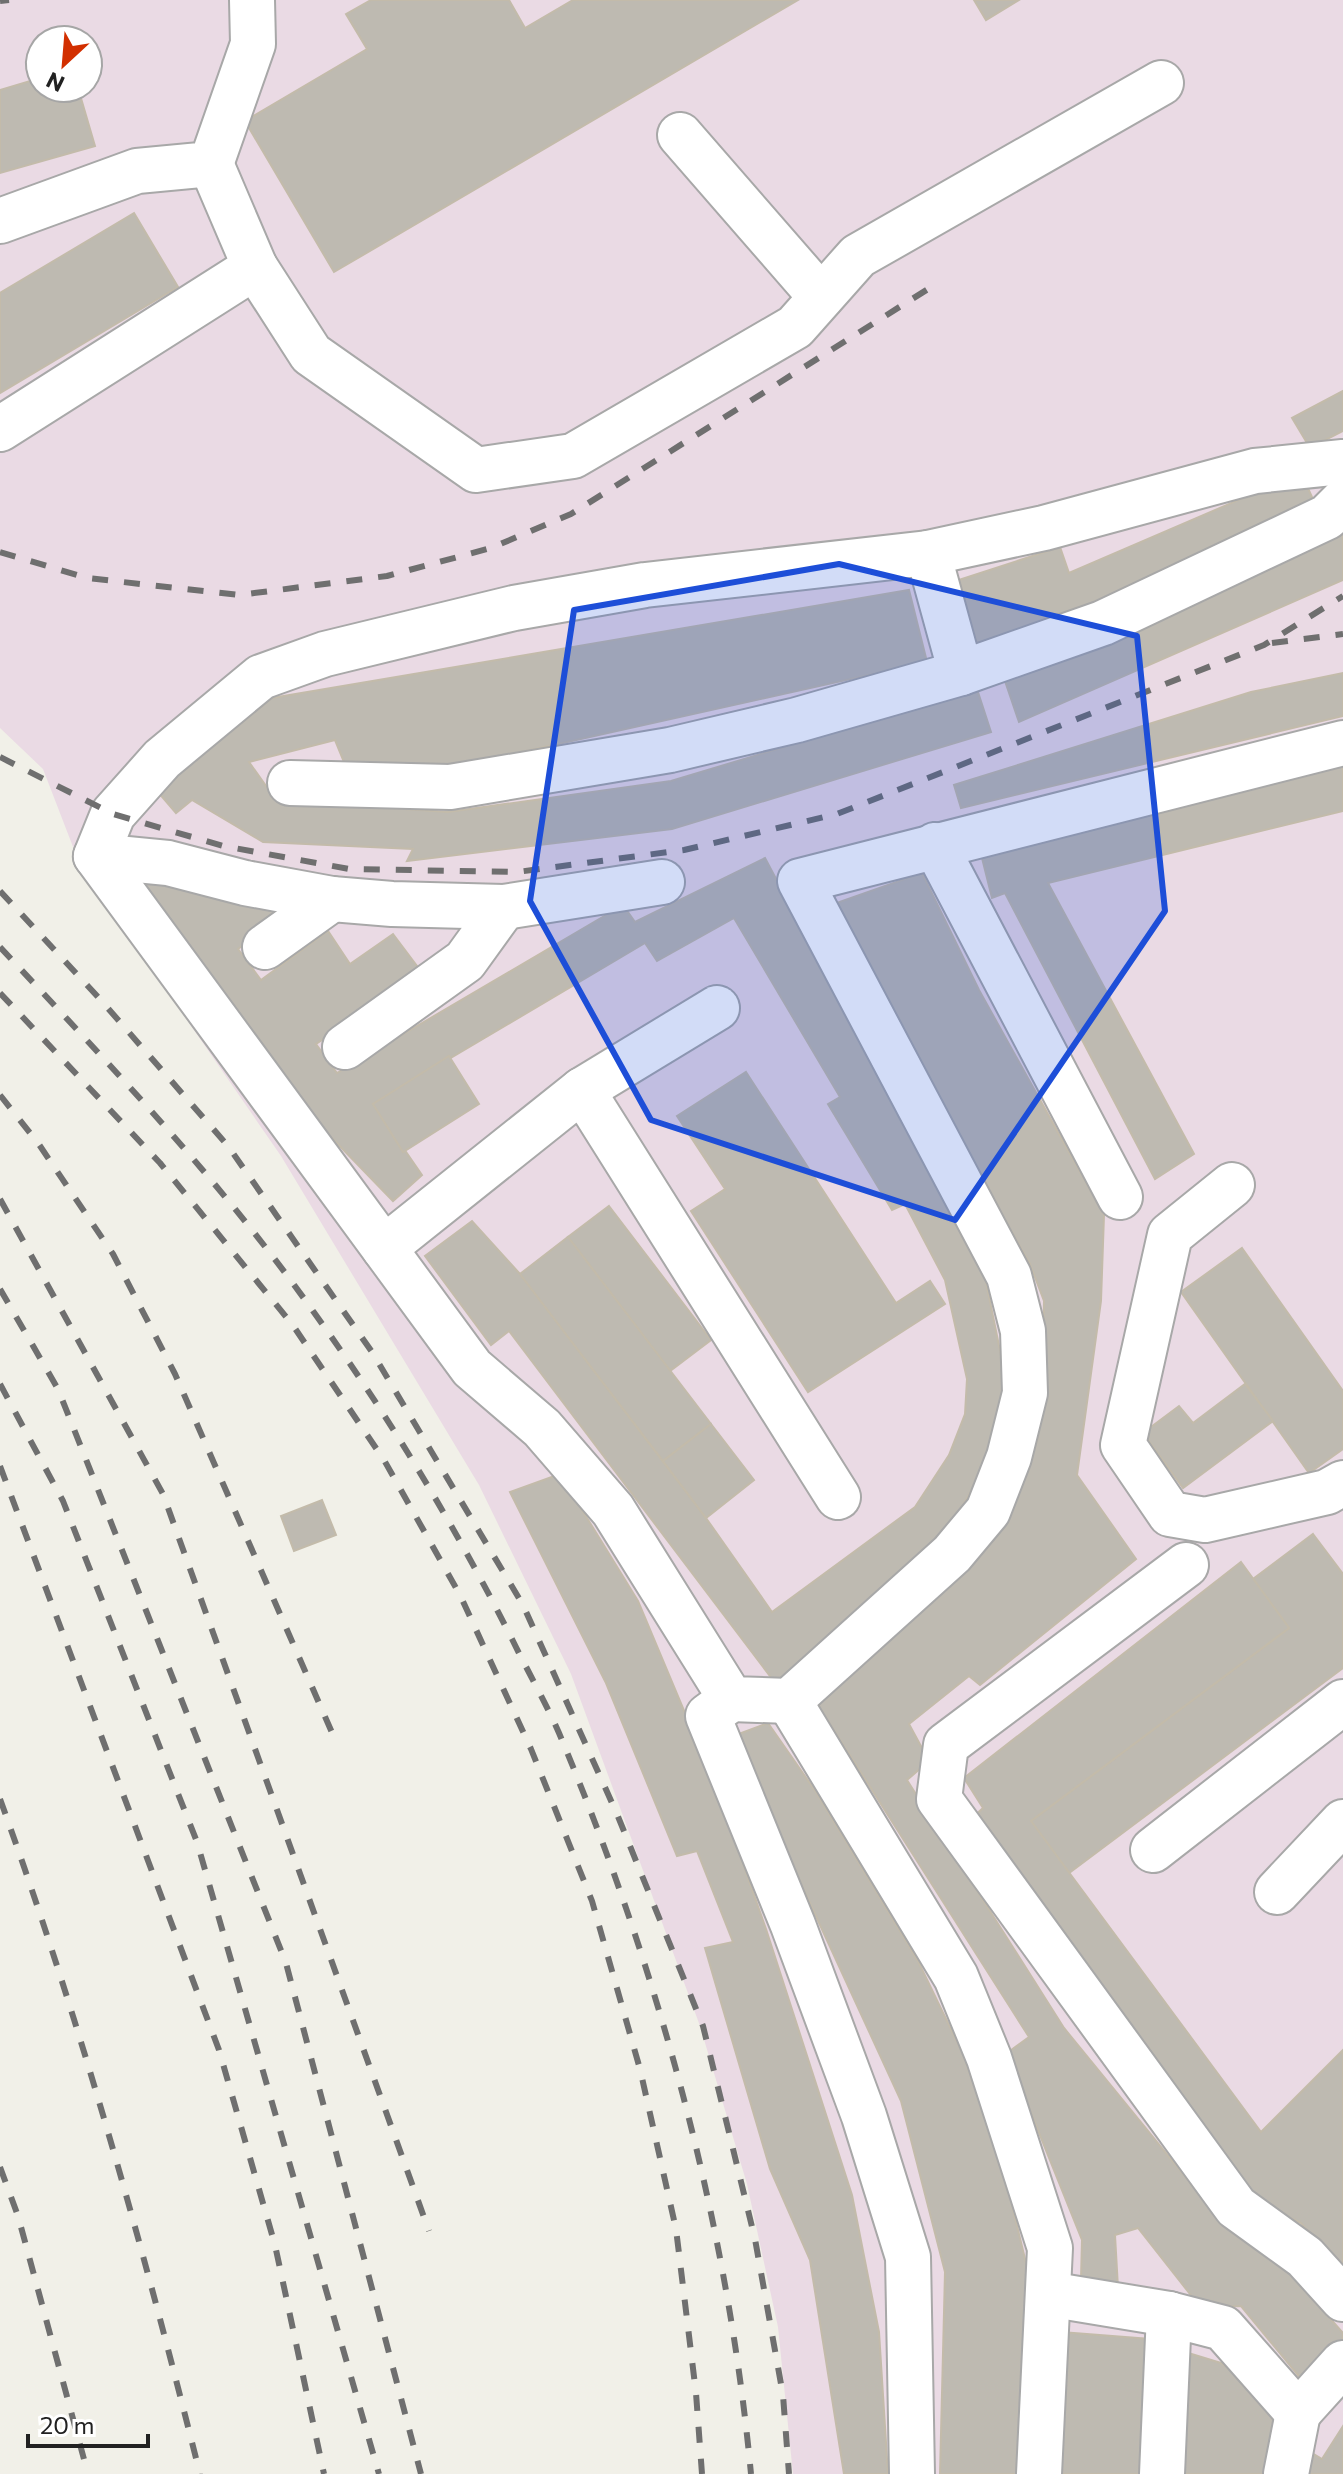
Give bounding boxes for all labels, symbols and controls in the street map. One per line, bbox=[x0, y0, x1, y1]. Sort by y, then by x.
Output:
north arrow bbox=[24, 24, 104, 104]
text: N bbox=[42, 67, 68, 98]
scale bar bbox=[28, 2398, 148, 2448]
text: 20 m bbox=[40, 2410, 94, 2439]

